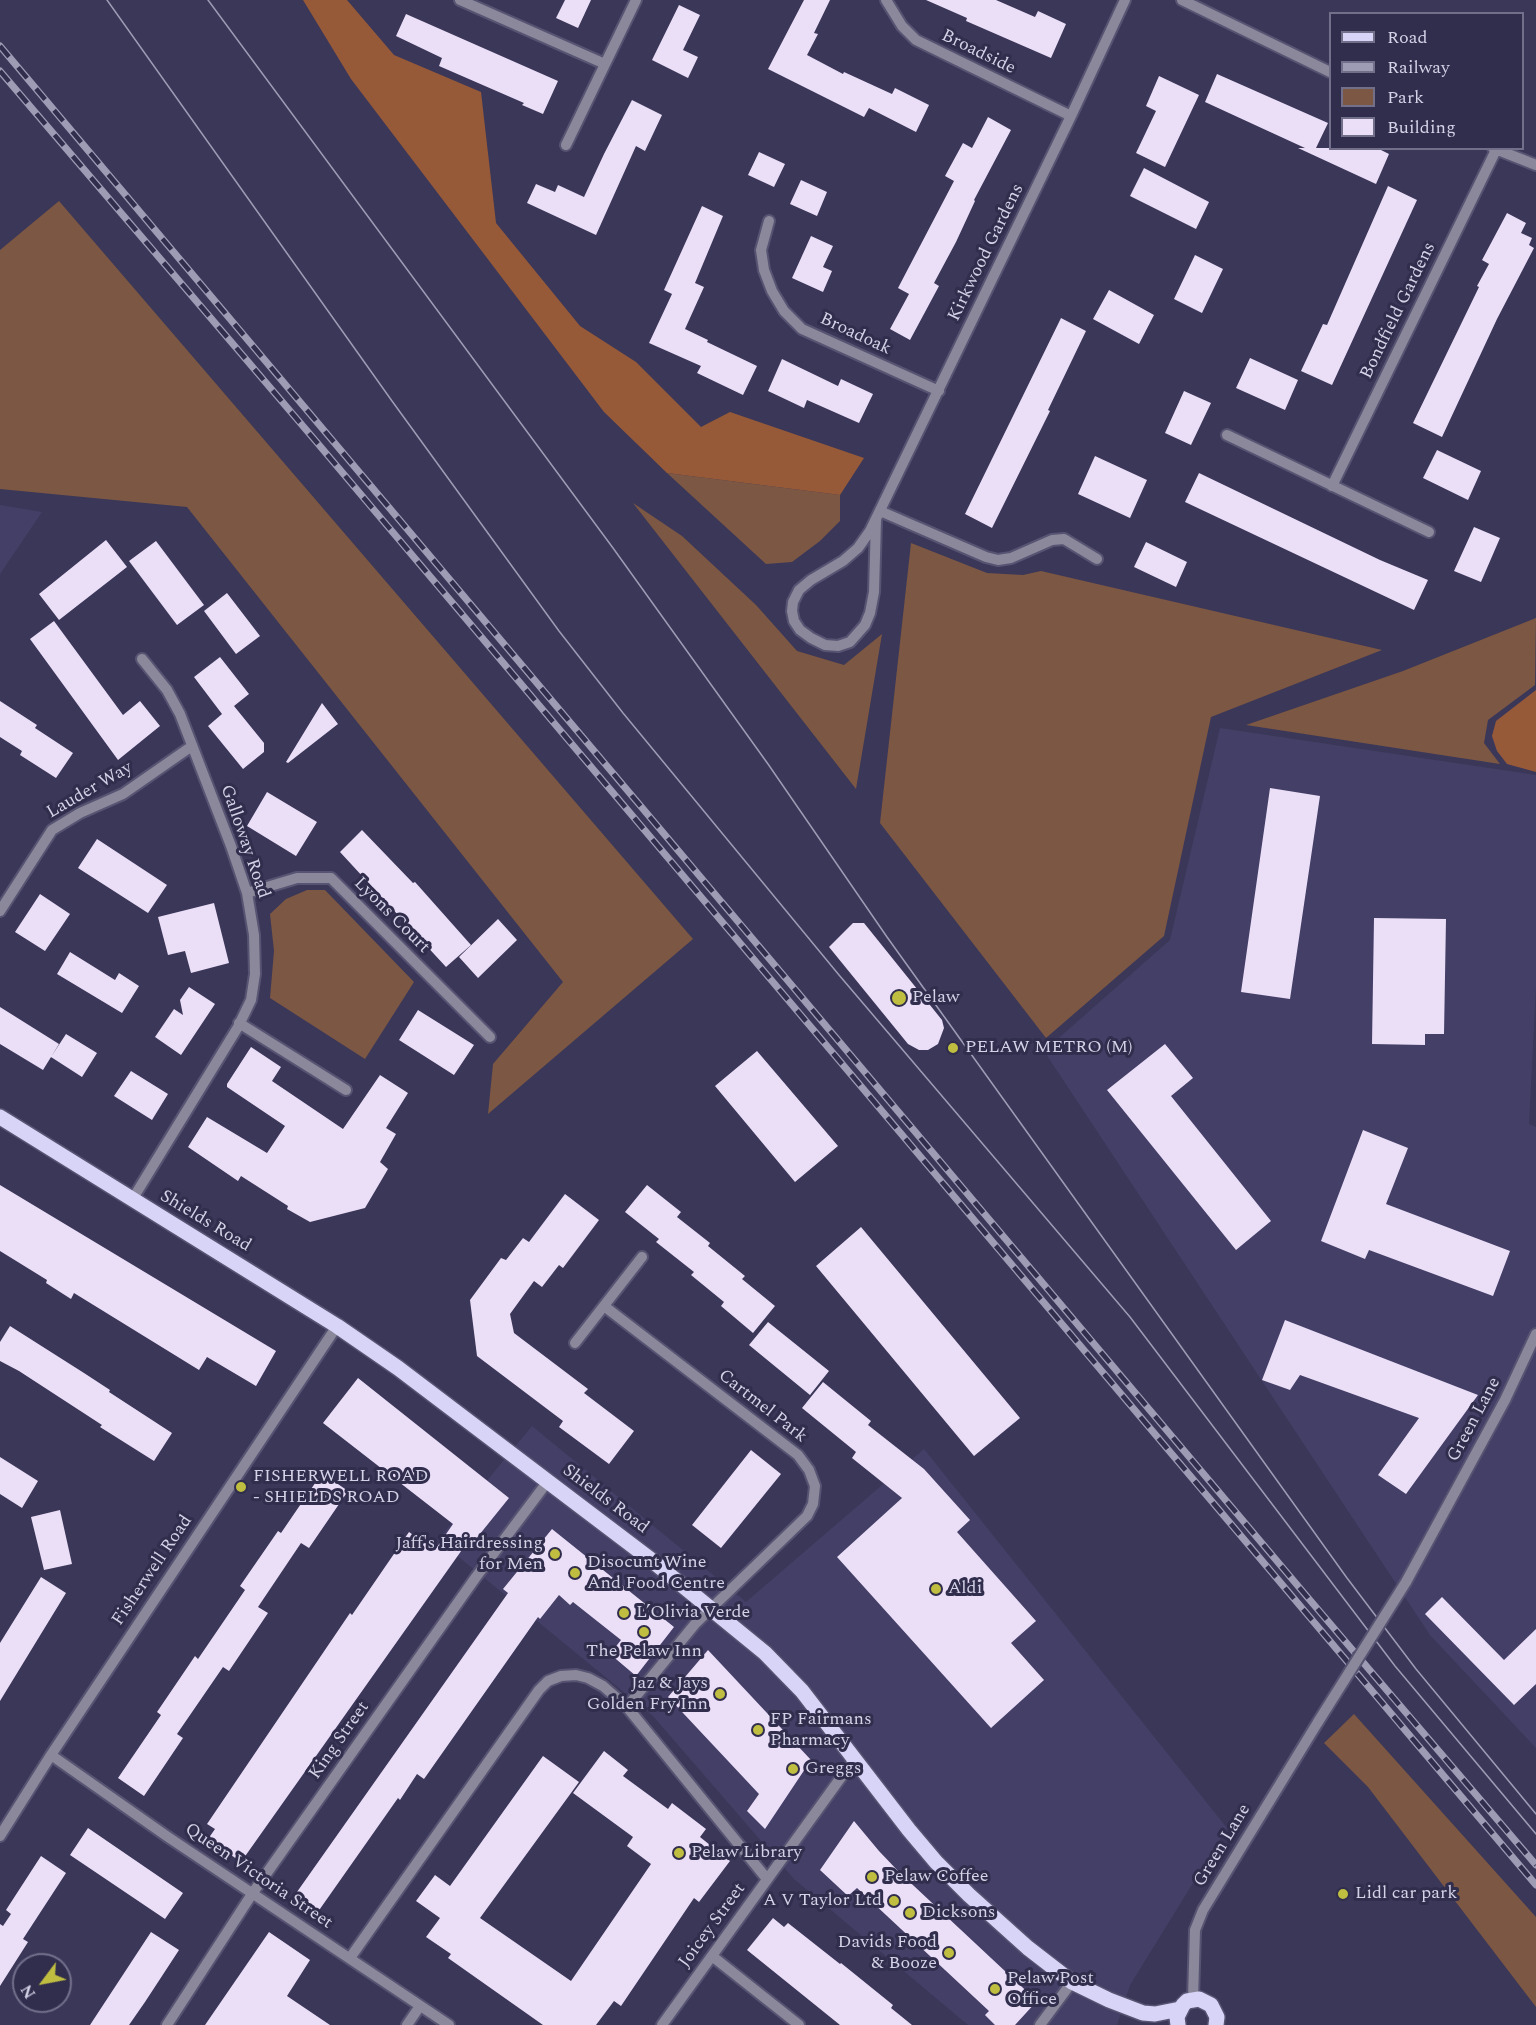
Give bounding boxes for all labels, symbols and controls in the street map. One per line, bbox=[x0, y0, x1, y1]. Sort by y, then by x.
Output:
legend bbox=[1329, 12, 1524, 150]
text: Road bbox=[1387, 24, 1428, 51]
street label: Broadside bbox=[937, 26, 1019, 80]
text: Railway bbox=[1387, 54, 1450, 81]
text: Park bbox=[1387, 84, 1424, 111]
text: Building bbox=[1387, 114, 1456, 141]
street label: Kirkwood Gardens bbox=[944, 181, 1030, 325]
street label: Bondfield Gardens bbox=[1357, 239, 1441, 383]
street label: Broadoak bbox=[816, 309, 894, 361]
street label: Lauder Way bbox=[43, 758, 137, 824]
street label: Galloway Road bbox=[214, 782, 274, 902]
street label: Lyons Court bbox=[348, 873, 434, 959]
place label: Pelaw bbox=[912, 987, 959, 1009]
marker: Pelaw bbox=[890, 989, 908, 1007]
place label: PELAW METRO (M) bbox=[965, 1037, 1132, 1059]
marker: PELAW METRO (M) bbox=[946, 1041, 960, 1055]
street label: Shields Road bbox=[156, 1186, 254, 1258]
street label: Cartmel Park bbox=[713, 1366, 811, 1448]
street label: Green Lane bbox=[1444, 1374, 1506, 1466]
street label: Shields Road bbox=[558, 1461, 652, 1539]
place label: FISHERWELL ROAD - SHIELDS ROAD bbox=[253, 1466, 428, 1508]
marker: FISHERWELL ROAD - SHIELDS ROAD bbox=[234, 1480, 248, 1494]
street label: Fisherwell Road bbox=[108, 1512, 198, 1630]
place label: Jaff's Hairdressing for Men bbox=[396, 1533, 543, 1576]
marker: Jaff's Hairdressing for Men bbox=[548, 1547, 562, 1561]
place label: Disocunt Wine And Food Centre bbox=[587, 1552, 725, 1594]
marker: Disocunt Wine And Food Centre bbox=[568, 1566, 582, 1580]
place label: Aldi bbox=[948, 1578, 982, 1600]
marker: Aldi bbox=[929, 1582, 943, 1596]
place label: L’Olivia Verde bbox=[636, 1602, 750, 1624]
marker: L’Olivia Verde bbox=[617, 1606, 631, 1620]
marker: The Pelaw Inn bbox=[637, 1625, 651, 1639]
place label: The Pelaw Inn bbox=[586, 1641, 702, 1663]
place label: Jaz & Jays Golden Fry Inn bbox=[587, 1673, 708, 1716]
marker: Jaz & Jays Golden Fry Inn bbox=[713, 1687, 727, 1701]
street label: King Street bbox=[305, 1698, 375, 1784]
place label: FP Fairmans Pharmacy bbox=[770, 1709, 872, 1752]
marker: FP Fairmans Pharmacy bbox=[751, 1723, 765, 1737]
place label: Greggs bbox=[805, 1758, 862, 1780]
marker: Greggs bbox=[786, 1762, 800, 1776]
street label: Green Lane bbox=[1190, 1801, 1256, 1891]
street label: Queen Victoria Street bbox=[180, 1819, 336, 1935]
place label: Pelaw Library bbox=[691, 1842, 802, 1864]
marker: Pelaw Library bbox=[672, 1846, 686, 1860]
place label: Pelaw Coffee bbox=[884, 1866, 989, 1888]
marker: Pelaw Coffee bbox=[865, 1870, 879, 1884]
street label: Joicey Street bbox=[675, 1879, 751, 1973]
place label: Lidl car park bbox=[1355, 1883, 1457, 1905]
marker: Lidl car park bbox=[1336, 1887, 1350, 1901]
place label: A V Taylor Ltd bbox=[763, 1890, 882, 1912]
marker: A V Taylor Ltd bbox=[887, 1894, 901, 1908]
place label: Dicksons bbox=[922, 1902, 996, 1924]
marker: Dicksons bbox=[903, 1906, 917, 1920]
place label: Davids Food & Booze bbox=[837, 1932, 937, 1974]
marker: Davids Food & Booze bbox=[942, 1946, 956, 1960]
north arrow bbox=[12, 1953, 72, 2013]
place label: Pelaw Post Office bbox=[1007, 1968, 1094, 2010]
text: N bbox=[15, 1980, 42, 2003]
marker: Pelaw Post Office bbox=[988, 1982, 1002, 1996]

